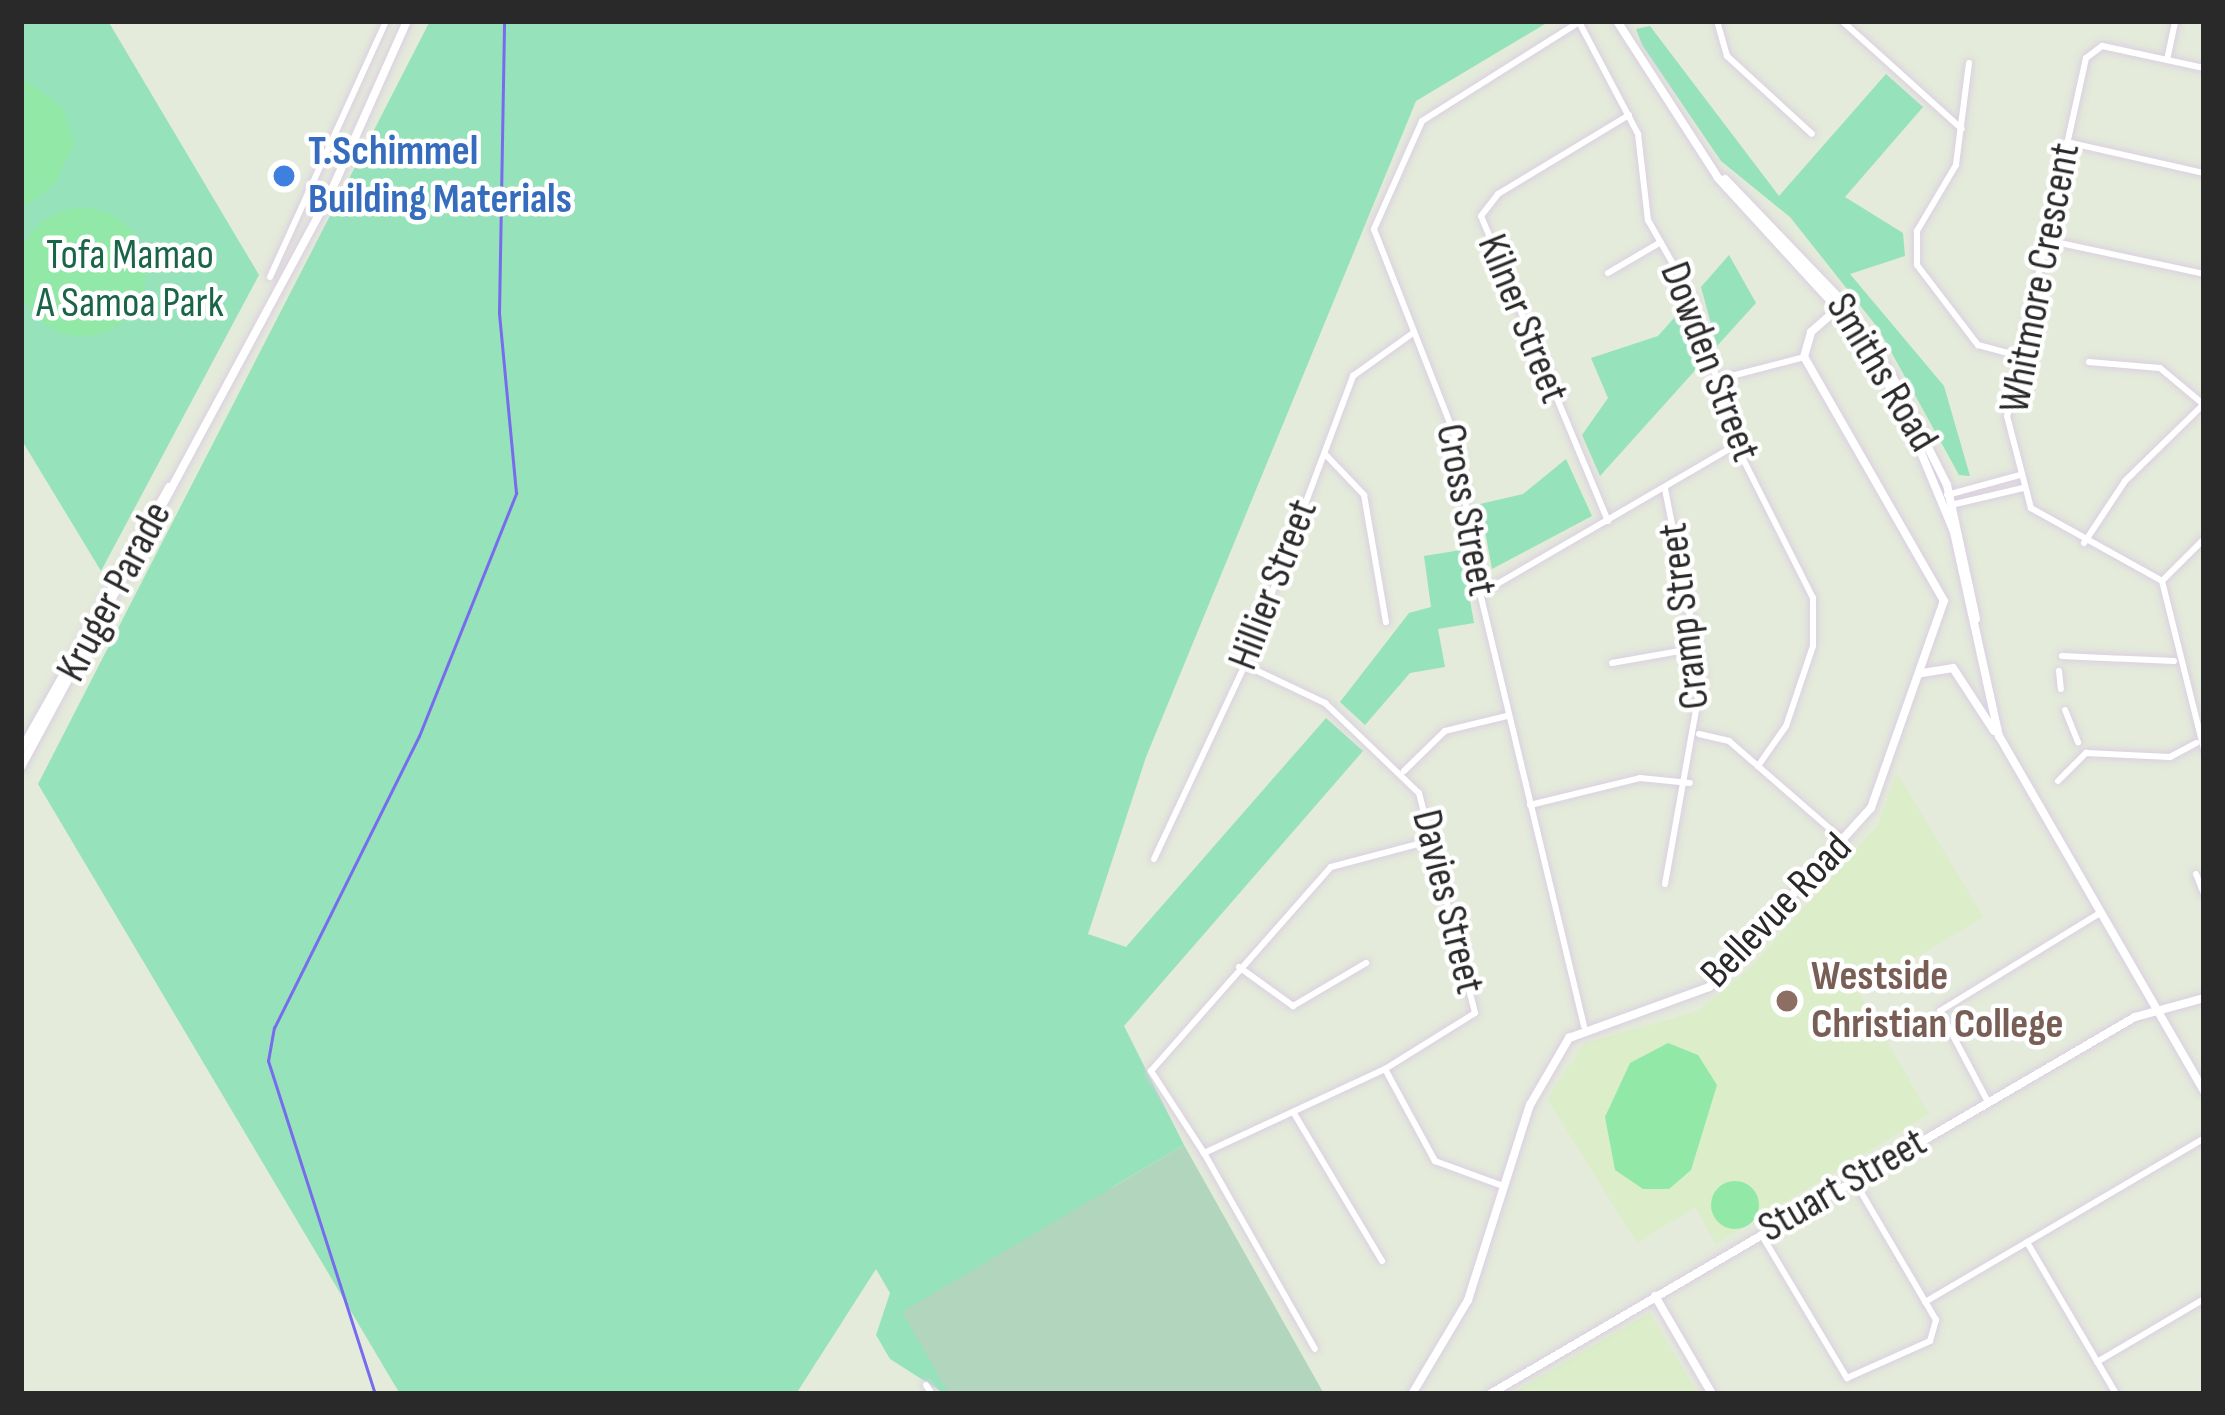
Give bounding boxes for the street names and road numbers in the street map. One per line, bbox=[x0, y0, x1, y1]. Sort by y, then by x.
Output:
street label: Whitmore Crescent bbox=[1990, 139, 2092, 417]
street label: Kilner Street bbox=[1465, 228, 1579, 410]
street label: Dowden Street bbox=[1648, 255, 1770, 469]
street label: Smiths Road bbox=[1814, 285, 1948, 461]
street label: Cross Street bbox=[1424, 420, 1506, 600]
street label: Hillier Street bbox=[1219, 493, 1329, 677]
street label: Kruger Parade bbox=[47, 494, 183, 690]
street label: Cramp Street bbox=[1649, 520, 1721, 712]
street label: Davies Street bbox=[1400, 805, 1494, 999]
street label: Bellevue Road bbox=[1691, 823, 1863, 999]
street label: Stuart Street bbox=[1750, 1118, 1936, 1254]

